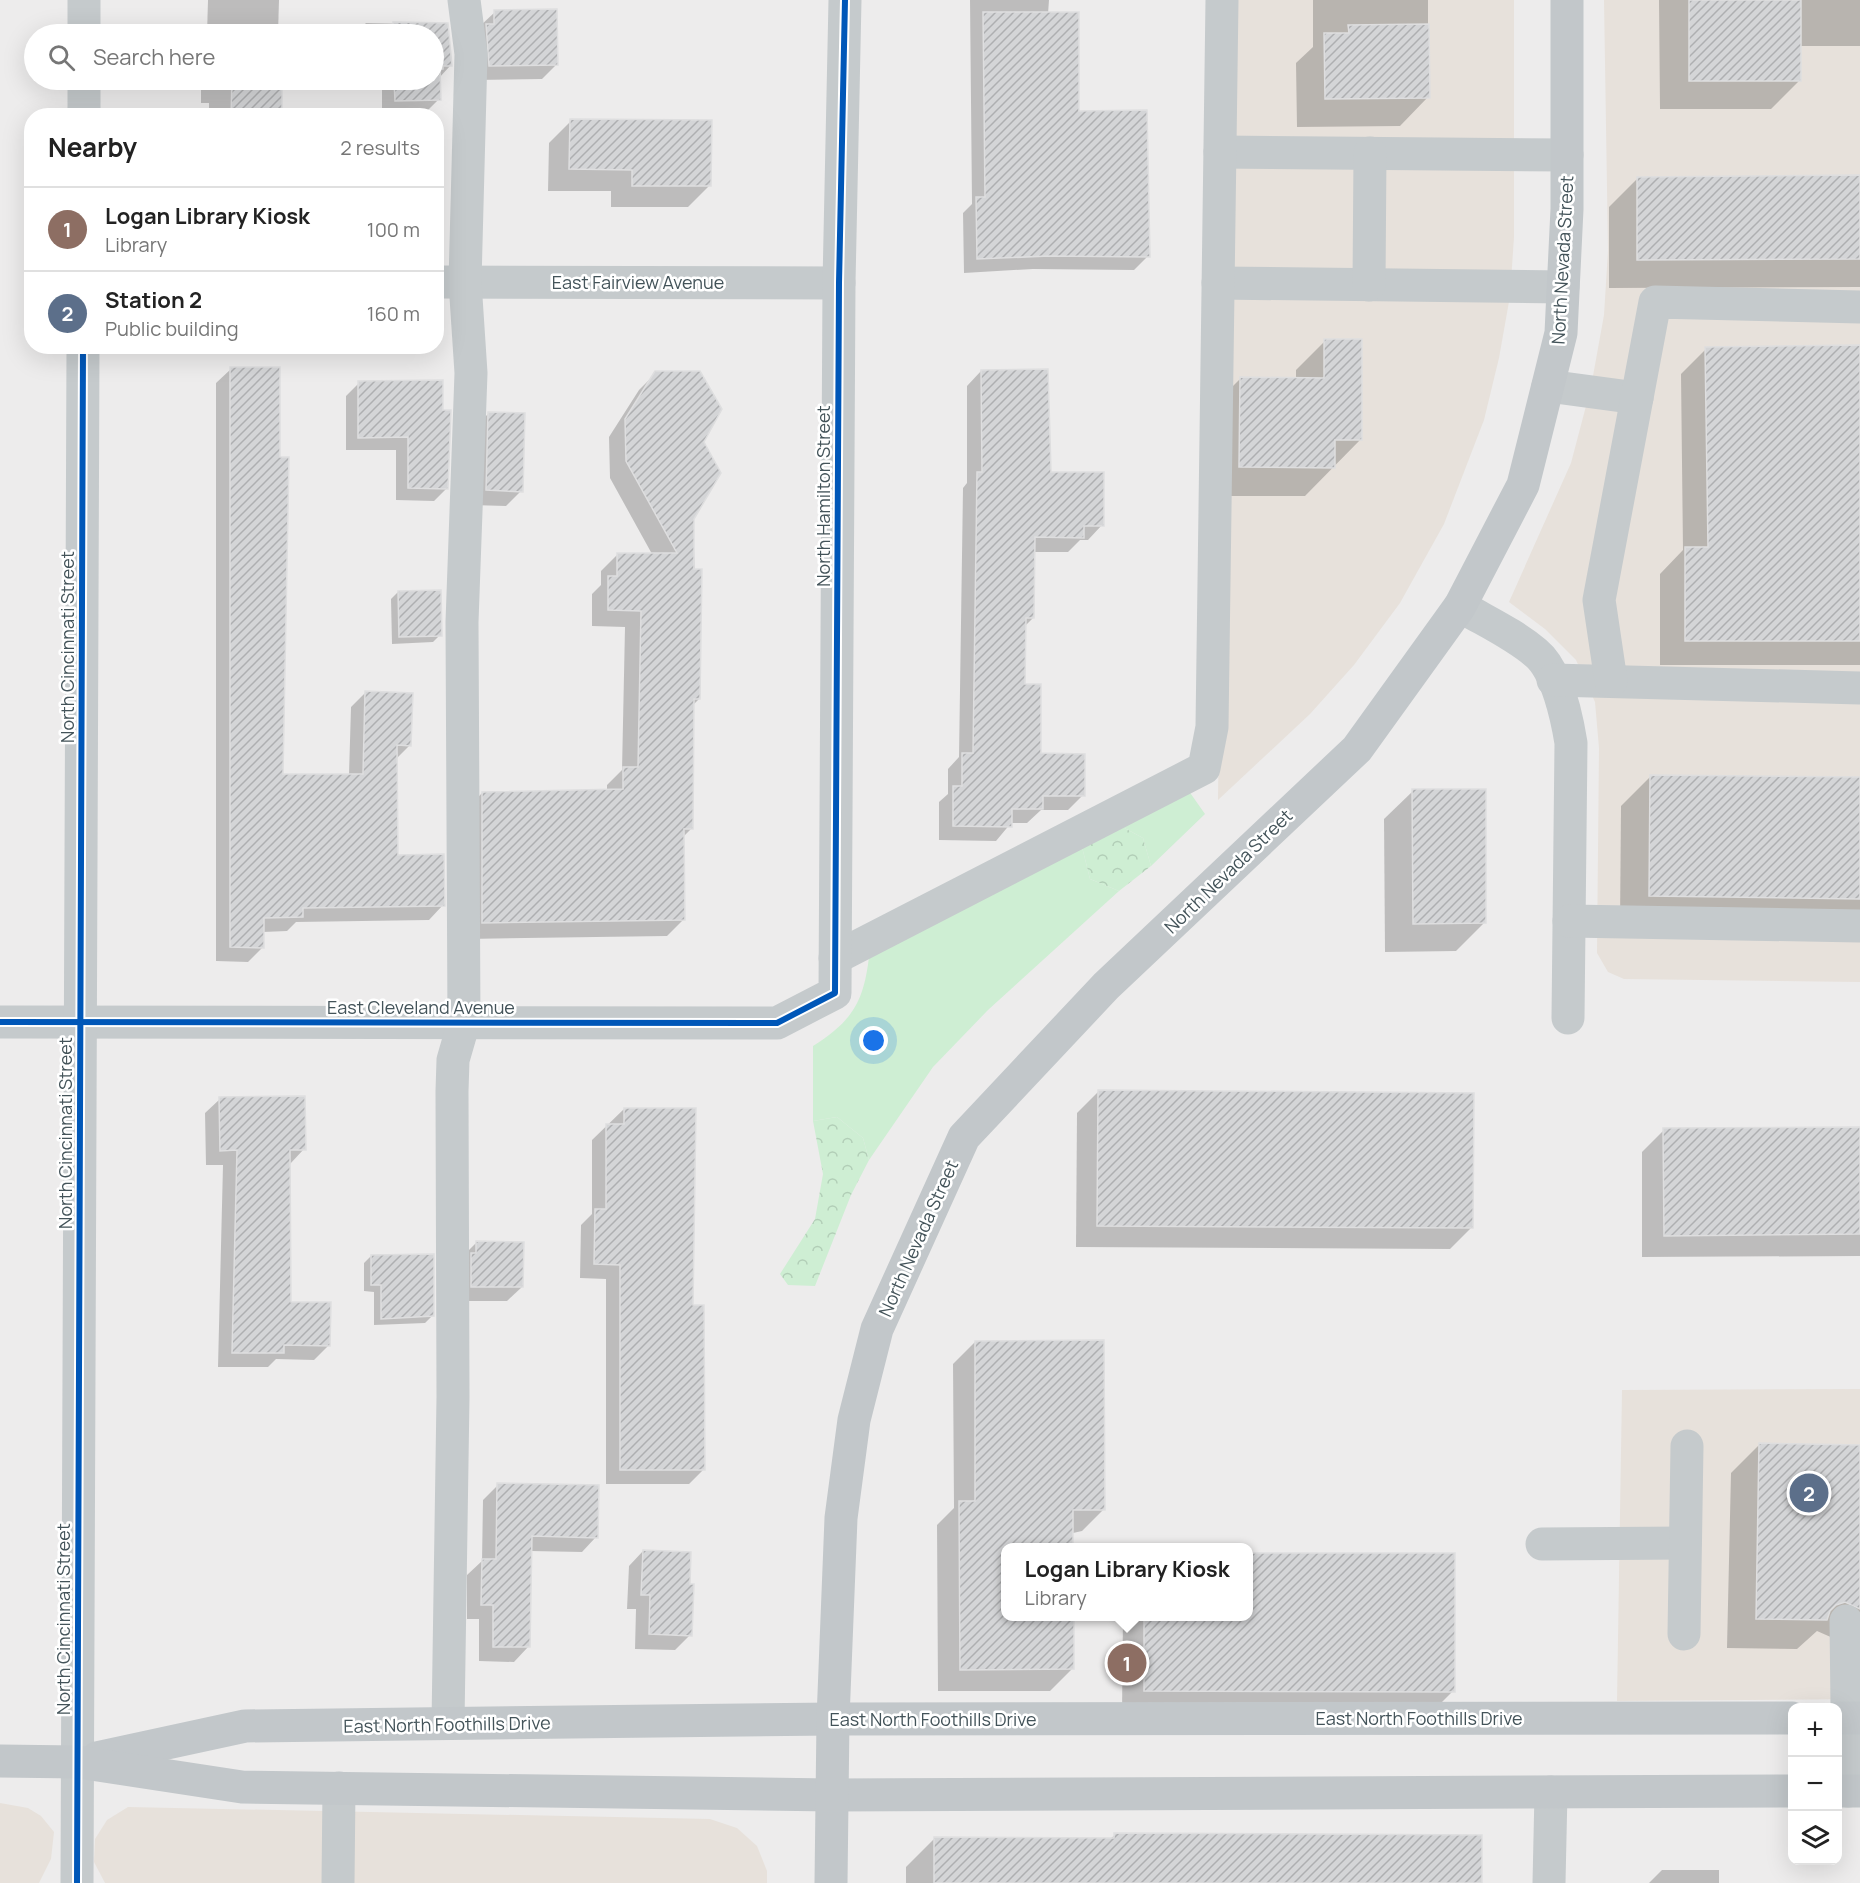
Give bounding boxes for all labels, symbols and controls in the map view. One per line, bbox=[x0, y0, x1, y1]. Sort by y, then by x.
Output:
search box bbox=[24, 24, 444, 90]
icon: search bbox=[45, 41, 78, 74]
text: Search here bbox=[93, 42, 215, 72]
text: Nearby bbox=[48, 129, 137, 165]
text: 2 results bbox=[340, 134, 420, 161]
street label: North Nevada Street bbox=[1546, 175, 1578, 345]
text: Logan Library Kiosk bbox=[105, 201, 310, 231]
text: 1 bbox=[63, 216, 72, 243]
text: 100 m bbox=[367, 216, 420, 243]
text: Library bbox=[105, 231, 167, 258]
street label: East Fairview Avenue bbox=[552, 270, 724, 294]
text: Station 2 bbox=[105, 285, 202, 315]
text: 2 bbox=[62, 300, 73, 327]
text: 160 m bbox=[367, 300, 420, 327]
text: Public building bbox=[105, 315, 239, 342]
street label: North Hamilton Street bbox=[811, 405, 835, 587]
street label: North Cincinnati Street bbox=[55, 551, 79, 743]
street label: North Nevada Street bbox=[1159, 804, 1297, 938]
street label: East Cleveland Avenue bbox=[327, 995, 515, 1019]
your location bbox=[859, 1026, 888, 1055]
street label: North Cincinnati Street bbox=[53, 1037, 77, 1229]
street label: North Nevada Street bbox=[873, 1156, 963, 1320]
pin: 2 bbox=[1790, 1470, 1828, 1516]
street label: North Cincinnati Street bbox=[51, 1523, 75, 1715]
popup bbox=[1001, 1543, 1253, 1621]
text: Logan Library Kiosk bbox=[1025, 1554, 1229, 1584]
text: Library bbox=[1025, 1584, 1087, 1611]
pin: 1 bbox=[1108, 1640, 1146, 1686]
map controls bbox=[1788, 1703, 1842, 1865]
button: + bbox=[1788, 1703, 1842, 1757]
street label: East North Foothills Drive bbox=[1315, 1706, 1523, 1730]
street label: East North Foothills Drive bbox=[829, 1707, 1037, 1731]
street label: East North Foothills Drive bbox=[343, 1710, 551, 1738]
button: − bbox=[1788, 1757, 1842, 1811]
button: layers bbox=[1788, 1811, 1842, 1865]

